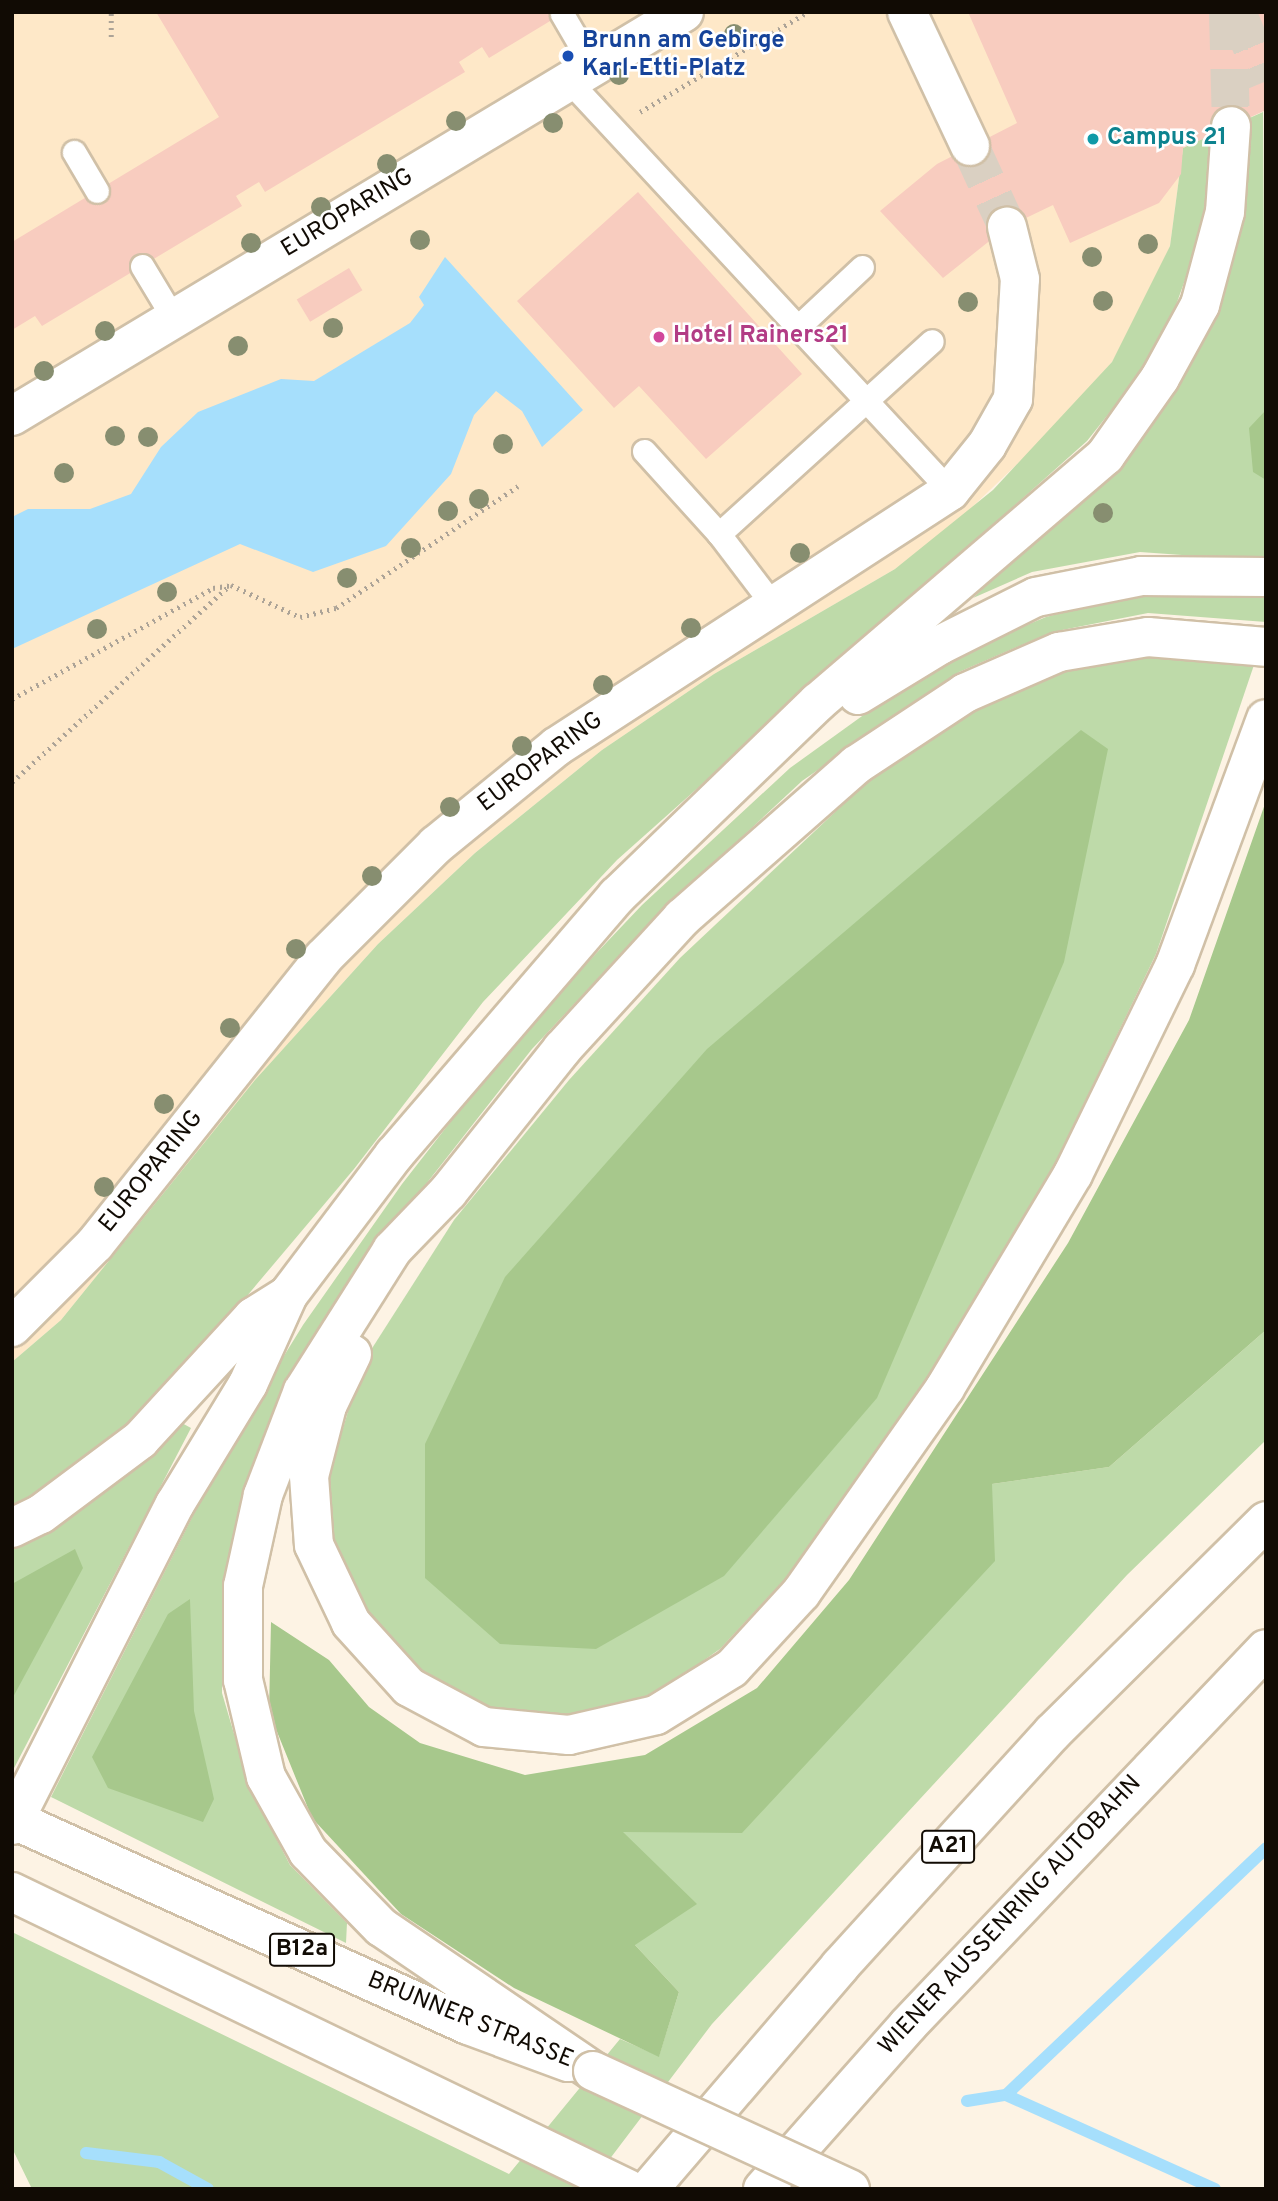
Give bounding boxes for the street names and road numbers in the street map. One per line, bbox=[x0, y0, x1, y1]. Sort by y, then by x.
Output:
street label: EUROPARING bbox=[277, 163, 419, 265]
street label: EUROPARING bbox=[473, 707, 609, 819]
street label: EUROPARING bbox=[94, 1105, 210, 1239]
street label: WIENER AUSSENRING AUTOBAHN bbox=[873, 1769, 1149, 2063]
road number: A21 bbox=[920, 1828, 976, 1866]
road number: B12a bbox=[269, 1930, 335, 1969]
street label: BRUNNER STRASSE bbox=[363, 1967, 577, 2075]

